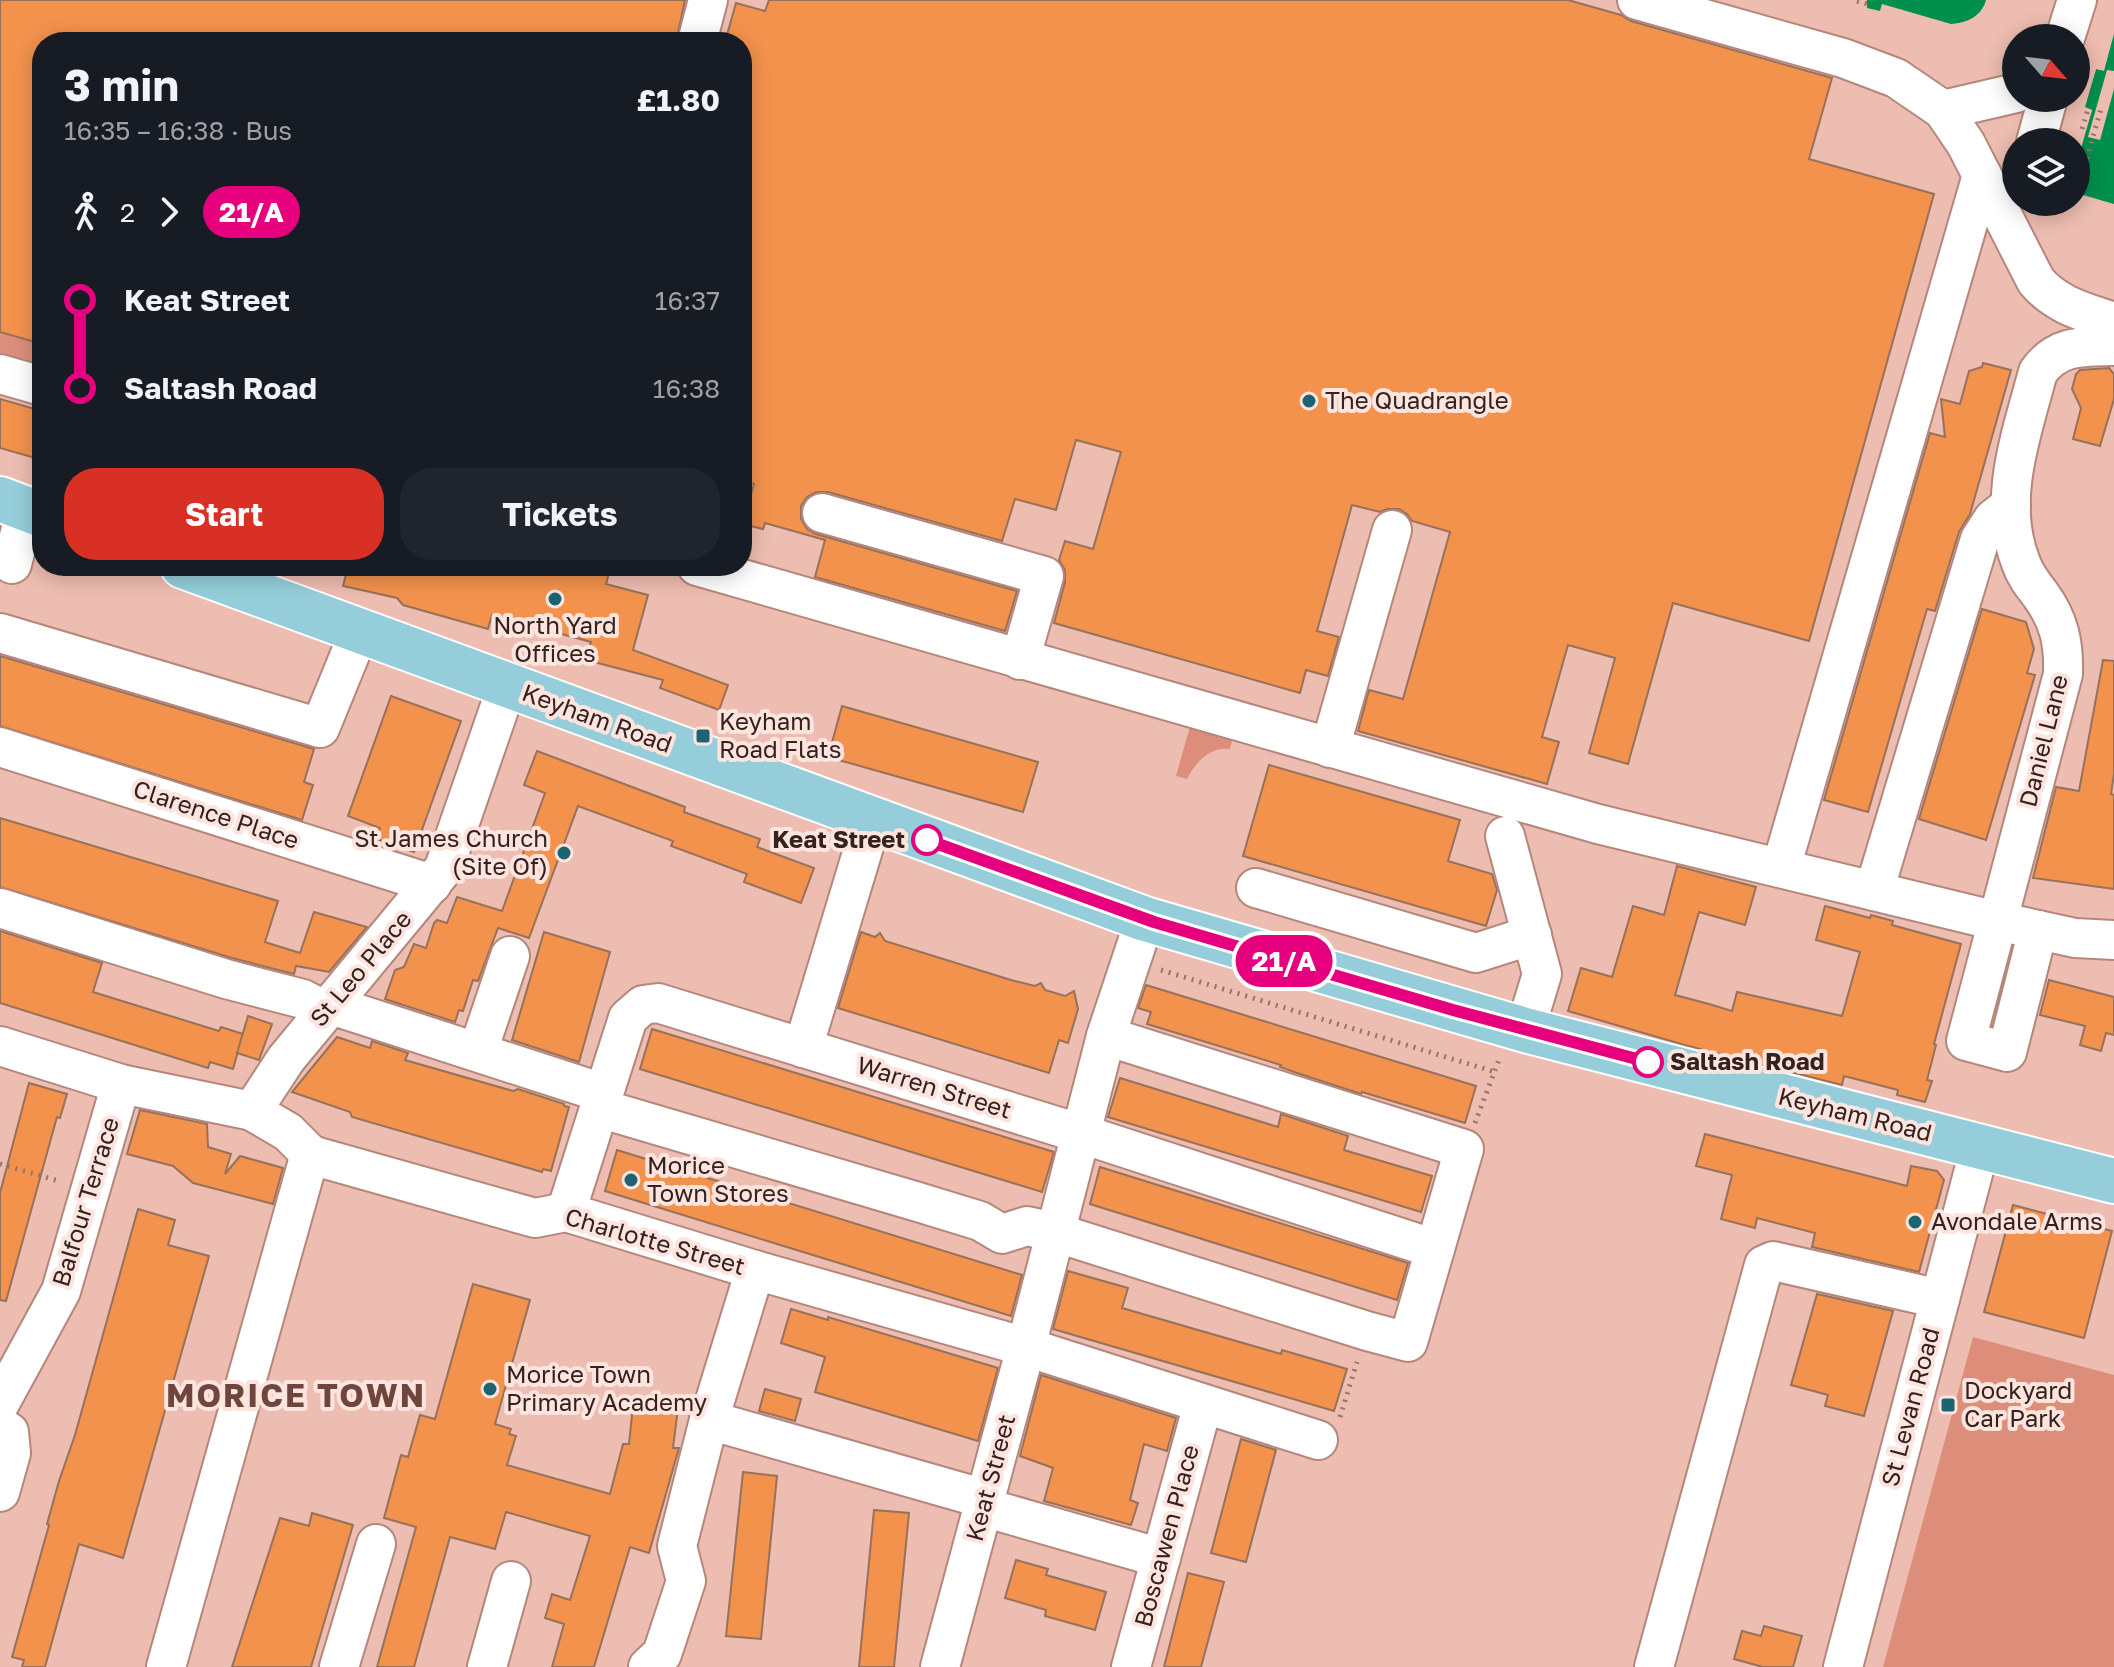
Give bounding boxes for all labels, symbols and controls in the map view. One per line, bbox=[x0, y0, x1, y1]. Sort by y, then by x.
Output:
north arrow bbox=[2002, 24, 2090, 112]
map controls bbox=[2002, 24, 2090, 216]
text: 3 min bbox=[64, 58, 179, 111]
text: £1.80 bbox=[636, 82, 720, 118]
text: 16:35 – 16:38 · Bus bbox=[64, 115, 292, 146]
button: layers bbox=[2002, 128, 2090, 216]
icon: walk bbox=[64, 190, 108, 234]
icon: forward bbox=[147, 190, 191, 234]
text: 21/A bbox=[219, 195, 284, 228]
text: 2 bbox=[120, 197, 135, 228]
text: Keat Street bbox=[124, 282, 290, 318]
text: 16:37 bbox=[655, 285, 720, 316]
text: Saltash Road bbox=[124, 370, 317, 406]
text: 16:38 bbox=[653, 373, 720, 404]
place label: The Quadrangle bbox=[1325, 385, 1509, 414]
marker: The Quadrangle bbox=[1300, 392, 1318, 410]
button: Start bbox=[64, 468, 384, 560]
button: Tickets bbox=[400, 468, 720, 560]
marker: North Yard Offices bbox=[546, 590, 564, 608]
place label: North Yard Offices bbox=[493, 610, 617, 667]
street label: Daniel Lane bbox=[2012, 671, 2073, 810]
street label: Keyham Road bbox=[519, 677, 676, 758]
place label: Keyham Road Flats bbox=[719, 706, 841, 763]
marker: Keyham Road Flats bbox=[694, 727, 712, 745]
street label: Clarence Place bbox=[130, 773, 303, 854]
place label: St James Church (Site Of) bbox=[354, 823, 548, 880]
place label: Keat Street bbox=[772, 824, 905, 853]
marker: Keat Street bbox=[912, 825, 942, 855]
marker: St James Church (Site Of) bbox=[555, 844, 573, 862]
street label: St Leo Place bbox=[303, 904, 417, 1032]
line badge: 21/A bbox=[1228, 935, 1340, 987]
text: 21/A bbox=[1252, 944, 1316, 977]
place label: Saltash Road bbox=[1670, 1046, 1824, 1075]
marker: Saltash Road bbox=[1633, 1047, 1663, 1077]
street label: Warren Street bbox=[854, 1049, 1015, 1124]
street label: Keyham Road bbox=[1776, 1080, 1935, 1147]
street label: Balfour Terrace bbox=[45, 1113, 124, 1290]
place label: Morice Town Stores bbox=[647, 1150, 789, 1207]
marker: Morice Town Stores bbox=[622, 1171, 640, 1189]
street label: Charlotte Street bbox=[562, 1201, 749, 1280]
place label: Avondale Arms bbox=[1931, 1206, 2103, 1235]
marker: Avondale Arms bbox=[1906, 1213, 1924, 1231]
street label: St Levan Road bbox=[1874, 1324, 1945, 1489]
place label: Morice Town Primary Academy bbox=[506, 1359, 707, 1416]
place label: Dockyard Car Park bbox=[1964, 1375, 2072, 1432]
district label: MORICE TOWN bbox=[166, 1376, 426, 1414]
marker: Morice Town Primary Academy bbox=[481, 1380, 499, 1398]
marker: Dockyard Car Park bbox=[1939, 1396, 1957, 1414]
street label: Keat Street bbox=[959, 1411, 1020, 1544]
street label: Boscawen Place bbox=[1127, 1441, 1204, 1630]

